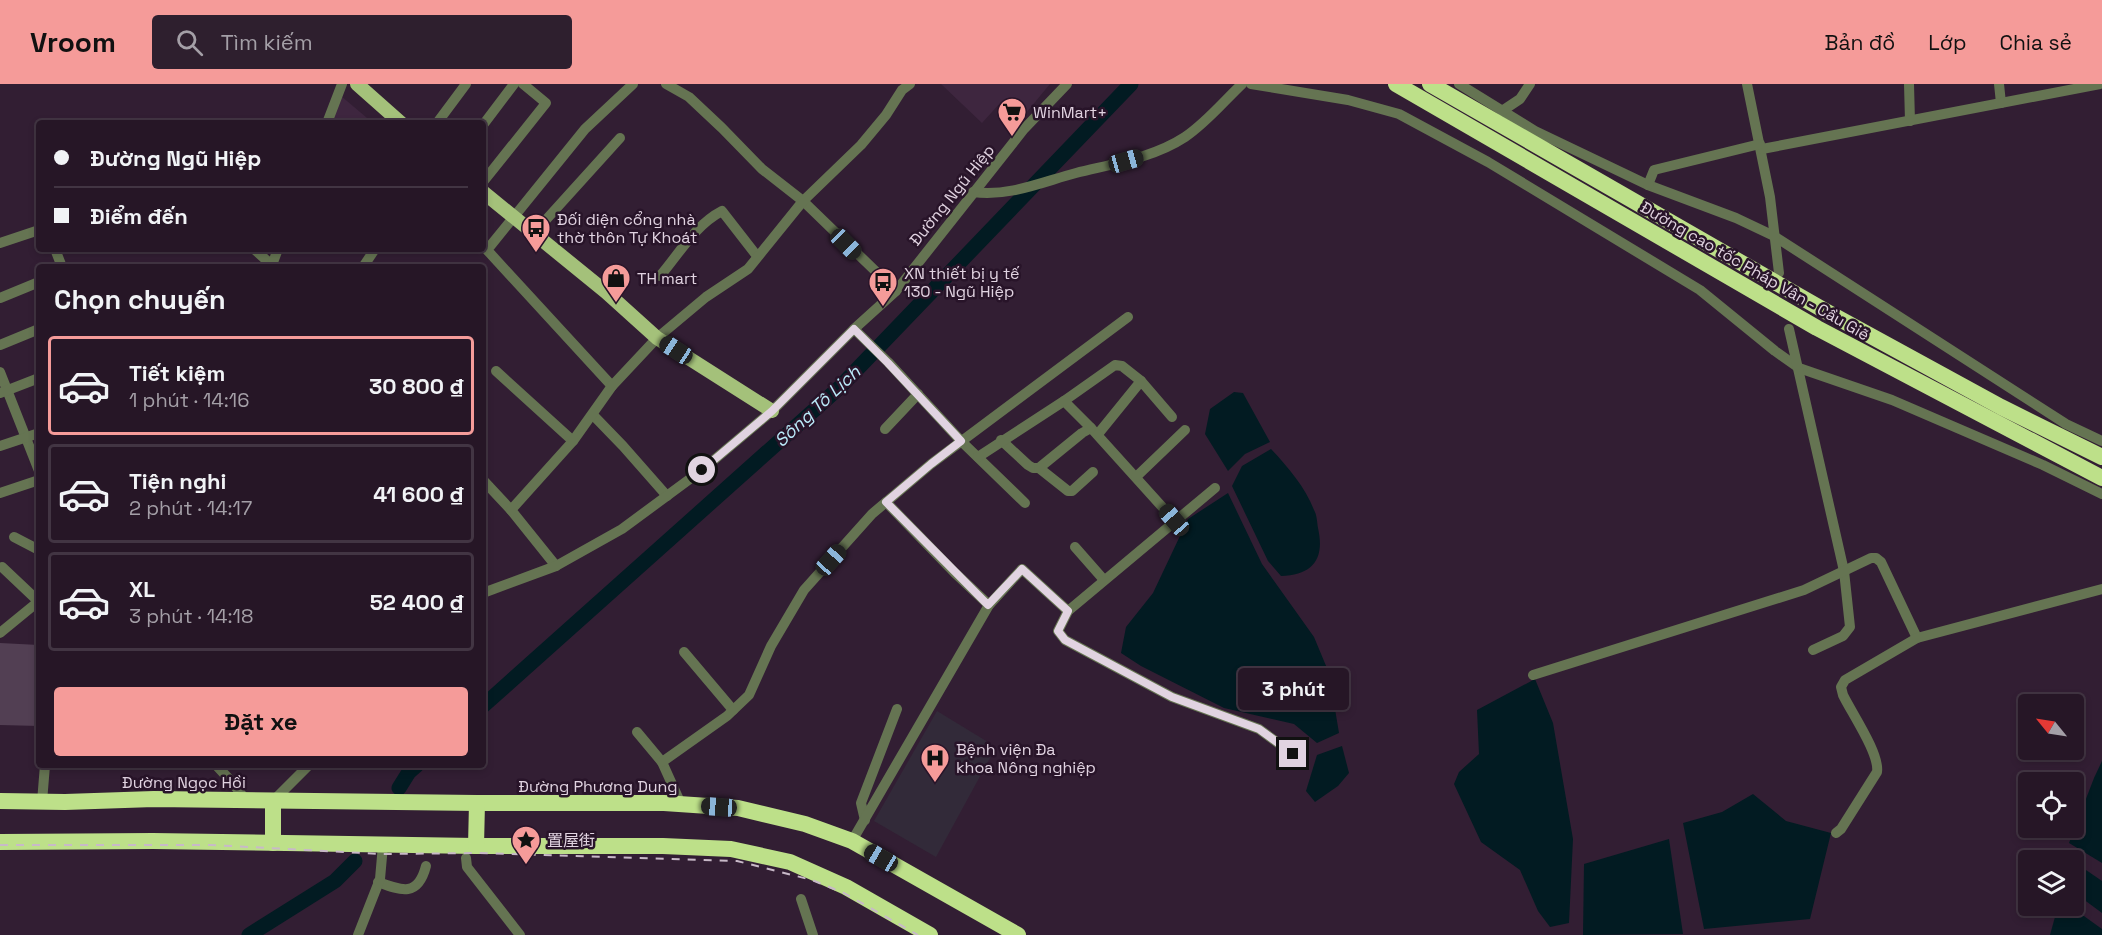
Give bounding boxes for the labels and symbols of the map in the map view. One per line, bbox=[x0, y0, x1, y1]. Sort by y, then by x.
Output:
supermarket icon: WinMart+ bbox=[996, 96, 1028, 138]
place label: WinMart+ bbox=[1033, 102, 1107, 123]
street label: Đường Ngũ Hiệp bbox=[905, 140, 999, 250]
car bbox=[1106, 147, 1146, 175]
street label: Đường cao tốc Pháp Vân - Cầu Giẽ bbox=[1637, 197, 1873, 345]
place label: Đối diện cổng nhà thờ thôn Tự Khoát bbox=[557, 209, 697, 248]
bus stop icon: Đối diện cổng nhà thờ thôn Tự Khoát bbox=[520, 212, 552, 254]
car bbox=[827, 225, 865, 263]
shop icon: TH mart bbox=[600, 262, 632, 304]
place label: XN thiết bị y tế 130 - Ngũ Hiệp bbox=[904, 263, 1020, 302]
bus stop icon: XN thiết bị y tế 130 - Ngũ Hiệp bbox=[867, 266, 899, 308]
place label: TH mart bbox=[637, 268, 697, 289]
car bbox=[656, 333, 696, 367]
water label: Sông Tô Lịch bbox=[769, 360, 866, 452]
route start bbox=[688, 456, 715, 483]
car bbox=[1155, 501, 1193, 539]
car bbox=[812, 541, 850, 579]
callout: 3 phút bbox=[1238, 667, 1348, 709]
north arrow bbox=[2018, 694, 2084, 760]
place label: Bệnh viện Đa khoa Nông nghiệp bbox=[956, 739, 1096, 778]
route end bbox=[1279, 740, 1306, 767]
hospital icon: Bệnh viện Đa khoa Nông nghiệp bbox=[919, 742, 951, 784]
street label: Đường Ngọc Hồi bbox=[122, 772, 246, 793]
street label: Đường Phương Dung bbox=[518, 776, 678, 797]
car bbox=[700, 797, 738, 817]
place icon: 置屋街 bbox=[510, 824, 542, 866]
place label: 置屋街 bbox=[547, 830, 595, 851]
car bbox=[861, 841, 901, 875]

